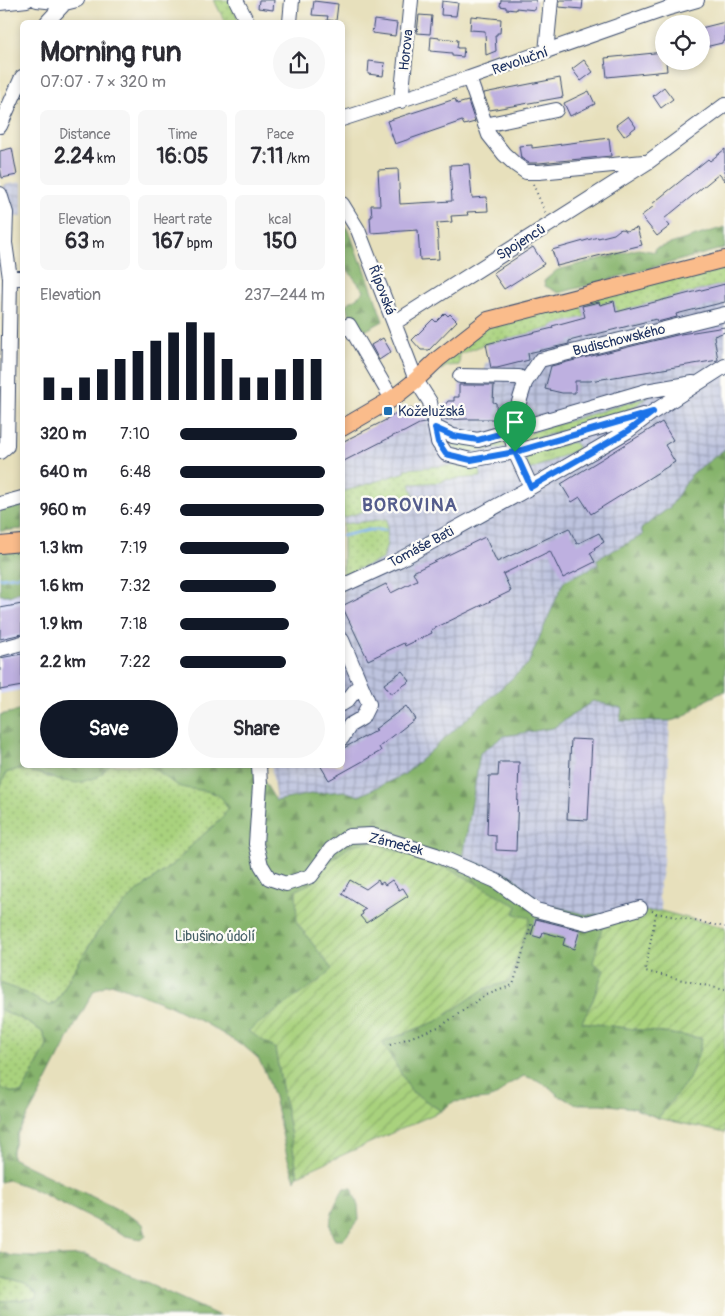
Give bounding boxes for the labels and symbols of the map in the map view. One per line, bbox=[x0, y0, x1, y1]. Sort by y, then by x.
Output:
street label: Horova bbox=[395, 29, 417, 71]
street label: Revoluční bbox=[490, 43, 550, 79]
street label: Spojenců bbox=[493, 220, 549, 264]
street label: Řípovská bbox=[365, 262, 400, 317]
street label: Budischowského bbox=[571, 320, 667, 360]
pin bbox=[494, 401, 536, 452]
place label: Koželužská bbox=[398, 403, 464, 420]
marker: Koželužská bbox=[382, 405, 394, 417]
district label: BOROVINA bbox=[362, 493, 458, 517]
street label: Tomáše Bati bbox=[385, 522, 457, 571]
street label: Zámeček bbox=[367, 829, 425, 859]
park label: Libušino údolí bbox=[175, 928, 255, 945]

